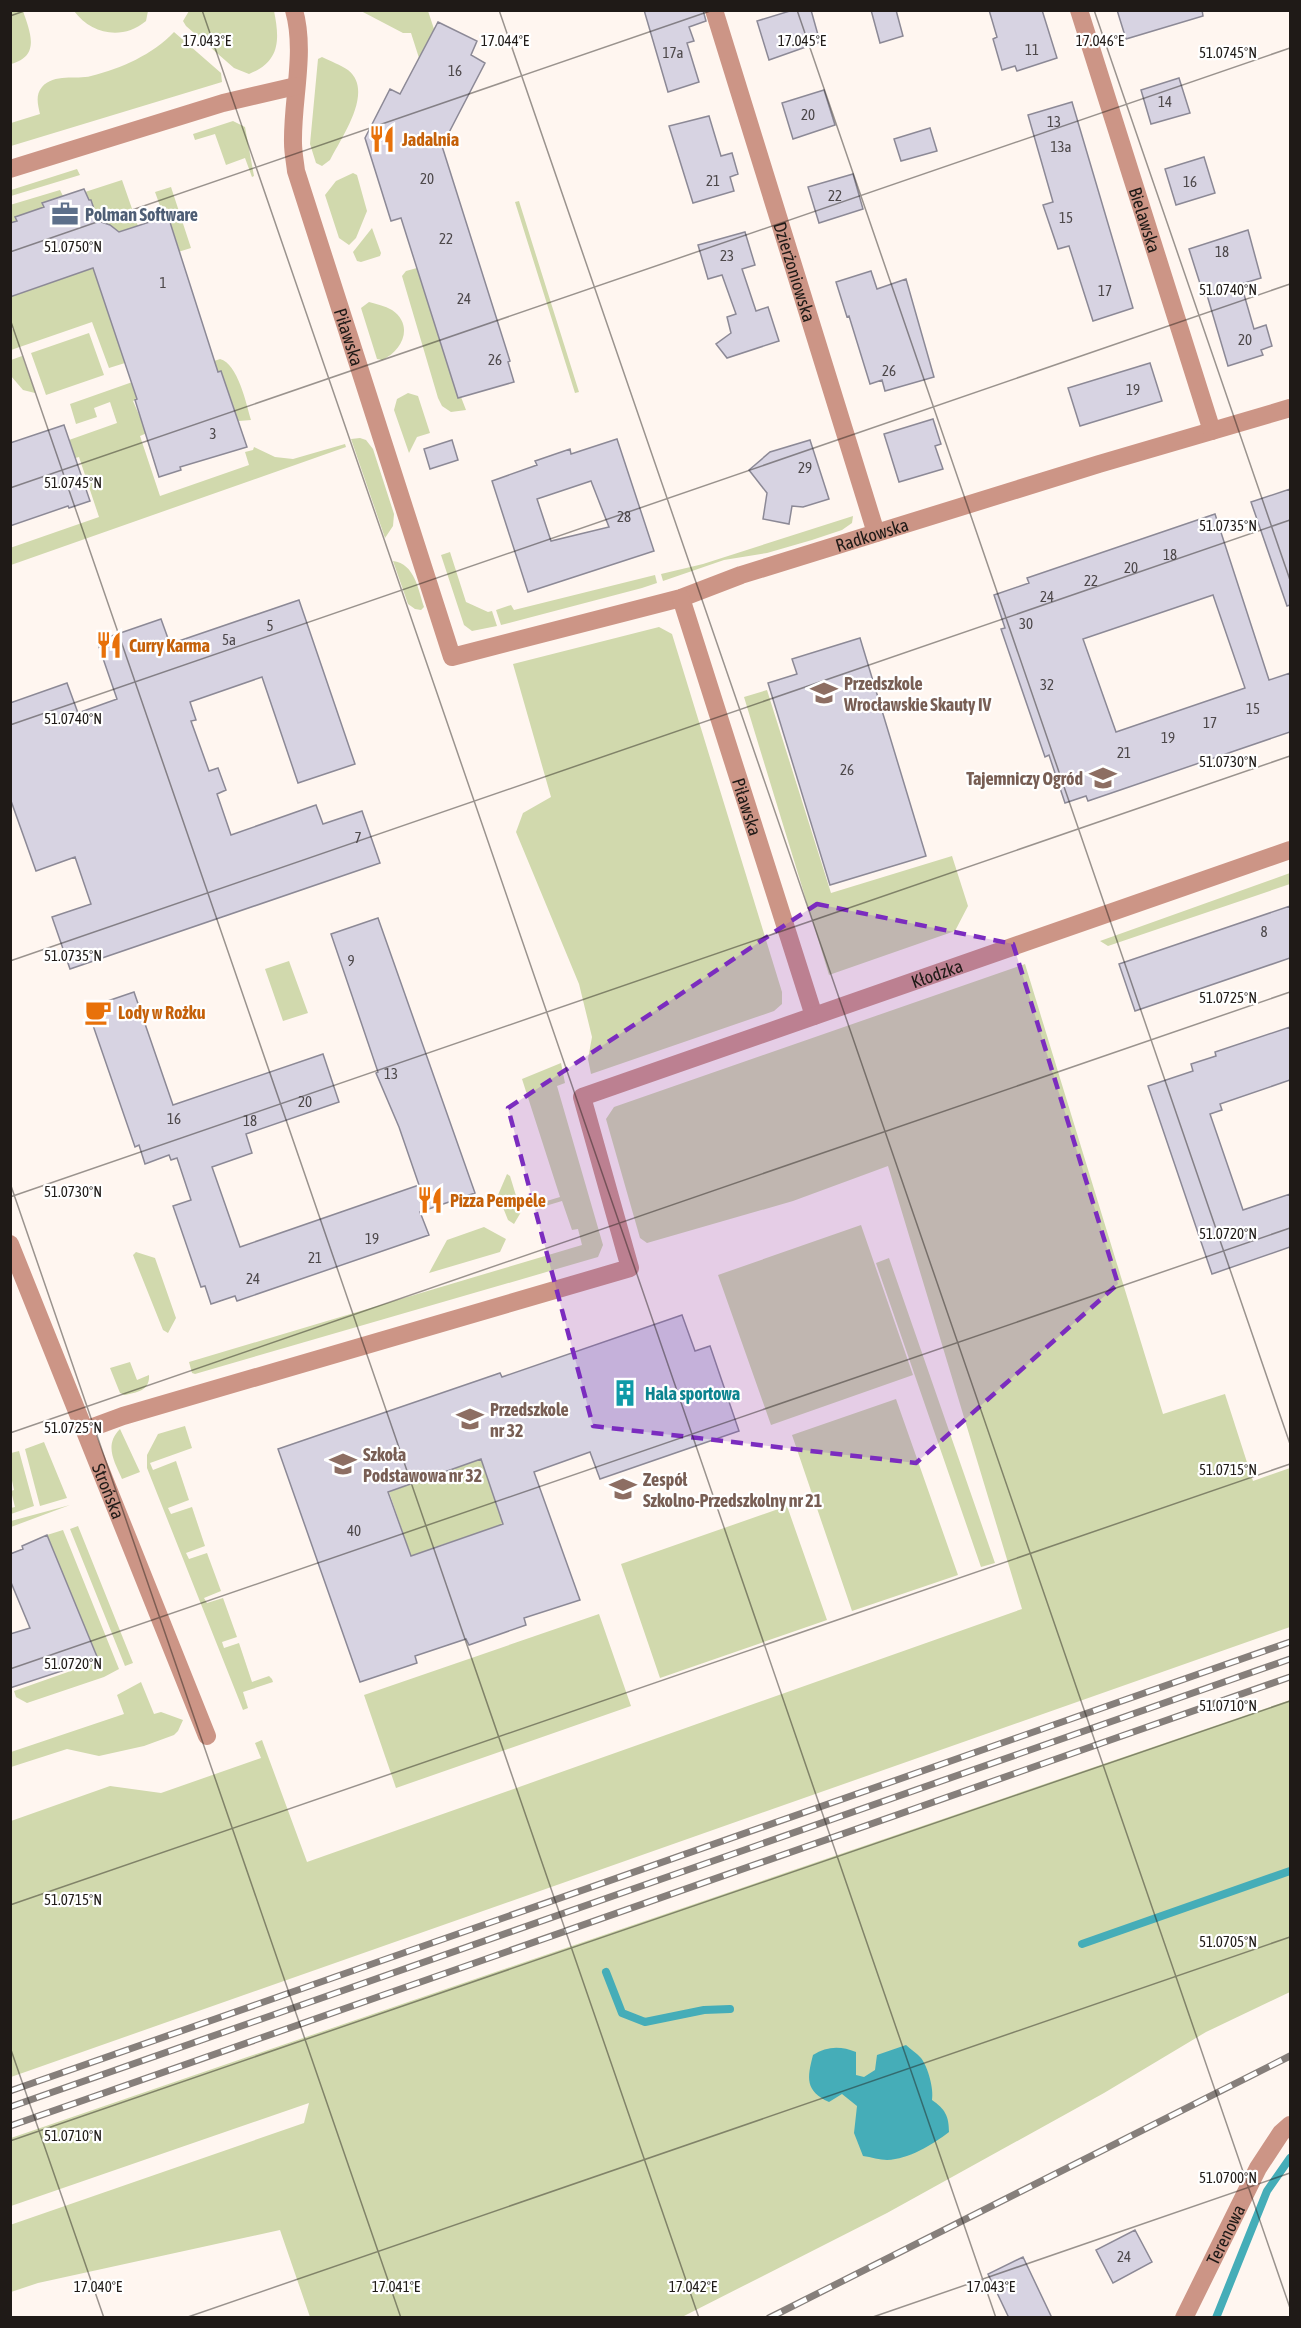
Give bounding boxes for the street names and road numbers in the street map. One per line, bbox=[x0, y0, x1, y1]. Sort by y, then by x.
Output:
street label: Bielawska bbox=[1125, 184, 1165, 255]
street label: Dzierżoniowska bbox=[770, 219, 820, 324]
street label: Piławska bbox=[330, 305, 368, 368]
street label: Radkowska bbox=[833, 513, 911, 556]
street label: Piławska bbox=[728, 775, 766, 838]
street label: Kłodzka bbox=[908, 955, 965, 992]
street label: Strońska bbox=[88, 1460, 129, 1522]
street label: Terenowa bbox=[1201, 2201, 1249, 2268]

